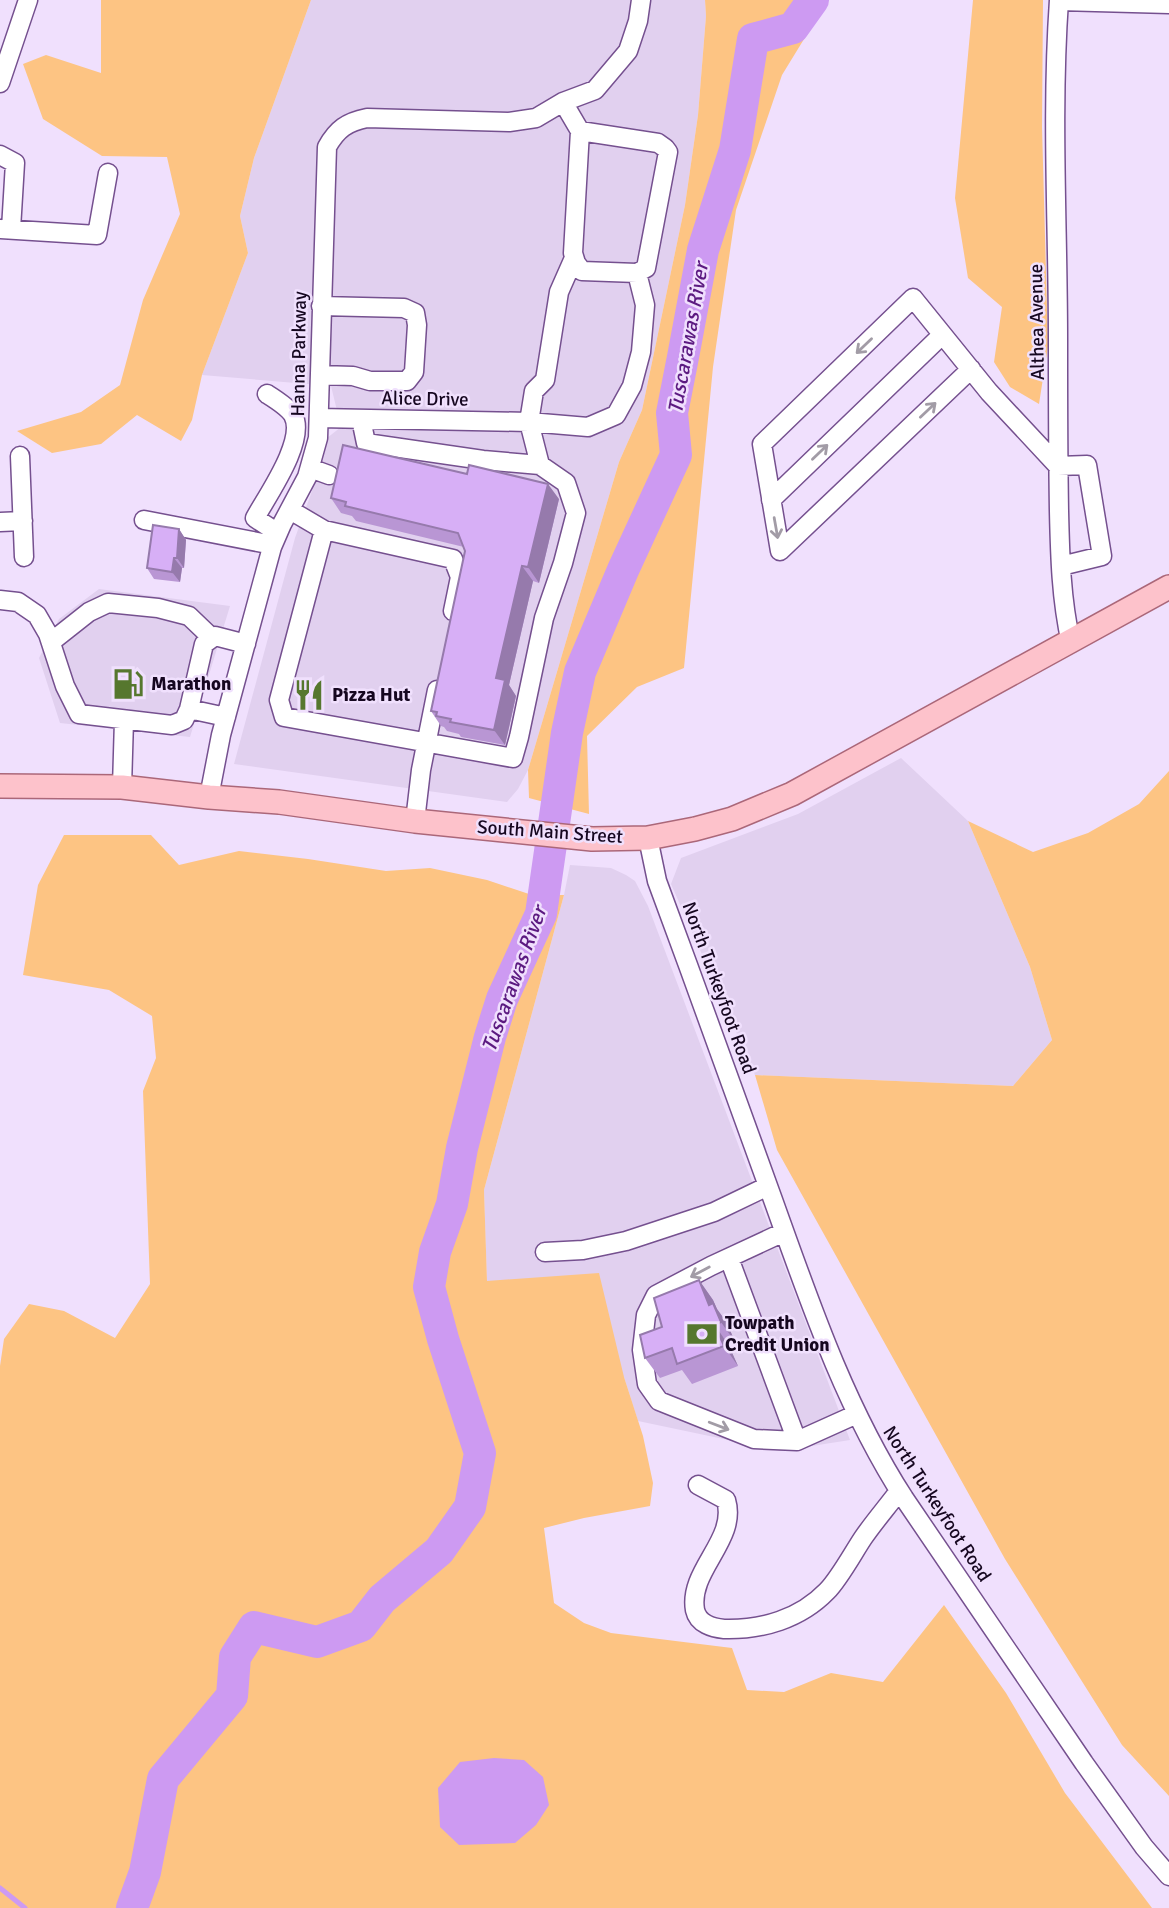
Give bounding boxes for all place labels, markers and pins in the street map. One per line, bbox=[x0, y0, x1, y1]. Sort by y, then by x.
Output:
fuel station icon: Marathon bbox=[111, 667, 145, 701]
place label: Marathon bbox=[151, 672, 231, 696]
restaurant icon: Pizza Hut bbox=[292, 678, 326, 712]
place label: Pizza Hut bbox=[332, 683, 410, 707]
place label: Towpath Credit Union bbox=[725, 1311, 830, 1357]
bank icon: Towpath Credit Union bbox=[685, 1317, 719, 1351]

